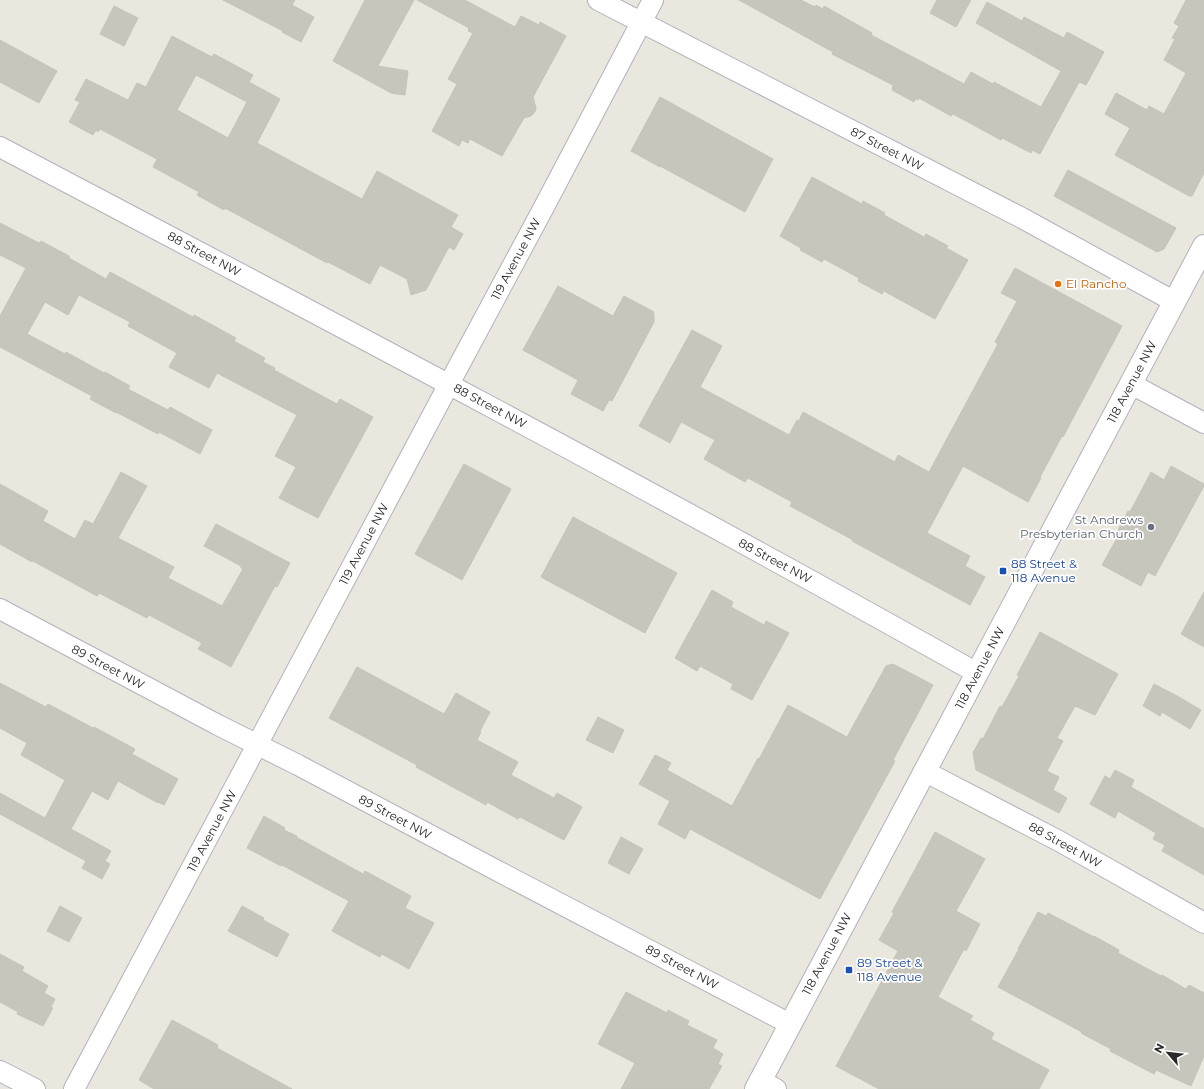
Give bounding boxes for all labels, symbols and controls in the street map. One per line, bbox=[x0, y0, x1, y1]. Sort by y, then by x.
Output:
street label: 87 Street NW bbox=[848, 124, 926, 173]
street label: 119 Avenue NW bbox=[488, 215, 543, 302]
street label: 88 Street NW bbox=[165, 228, 243, 279]
place label: El Rancho bbox=[1066, 276, 1127, 291]
marker: El Rancho bbox=[1053, 279, 1063, 289]
street label: 118 Avenue NW bbox=[1104, 338, 1159, 425]
street label: 88 Street NW bbox=[451, 380, 529, 431]
street label: 119 Avenue NW bbox=[336, 500, 391, 587]
place label: St Andrews Presbyterian Church bbox=[1020, 512, 1143, 541]
marker: St Andrews Presbyterian Church bbox=[1146, 522, 1156, 532]
street label: 88 Street NW bbox=[736, 535, 814, 586]
place label: 88 Street & 118 Avenue bbox=[1011, 556, 1077, 585]
marker: 88 Street & 118 Avenue bbox=[998, 566, 1008, 576]
street label: 118 Avenue NW bbox=[952, 624, 1007, 711]
street label: 89 Street NW bbox=[69, 641, 147, 692]
street label: 119 Avenue NW bbox=[184, 787, 239, 874]
street label: 89 Street NW bbox=[356, 791, 434, 842]
street label: 88 Street NW bbox=[1026, 818, 1104, 871]
street label: 118 Avenue NW bbox=[799, 910, 854, 997]
street label: 89 Street NW bbox=[643, 941, 721, 992]
place label: 89 Street & 118 Avenue bbox=[857, 955, 923, 984]
marker: 89 Street & 118 Avenue bbox=[844, 965, 854, 975]
north arrow bbox=[1148, 1033, 1188, 1073]
text: N bbox=[1151, 1041, 1167, 1056]

